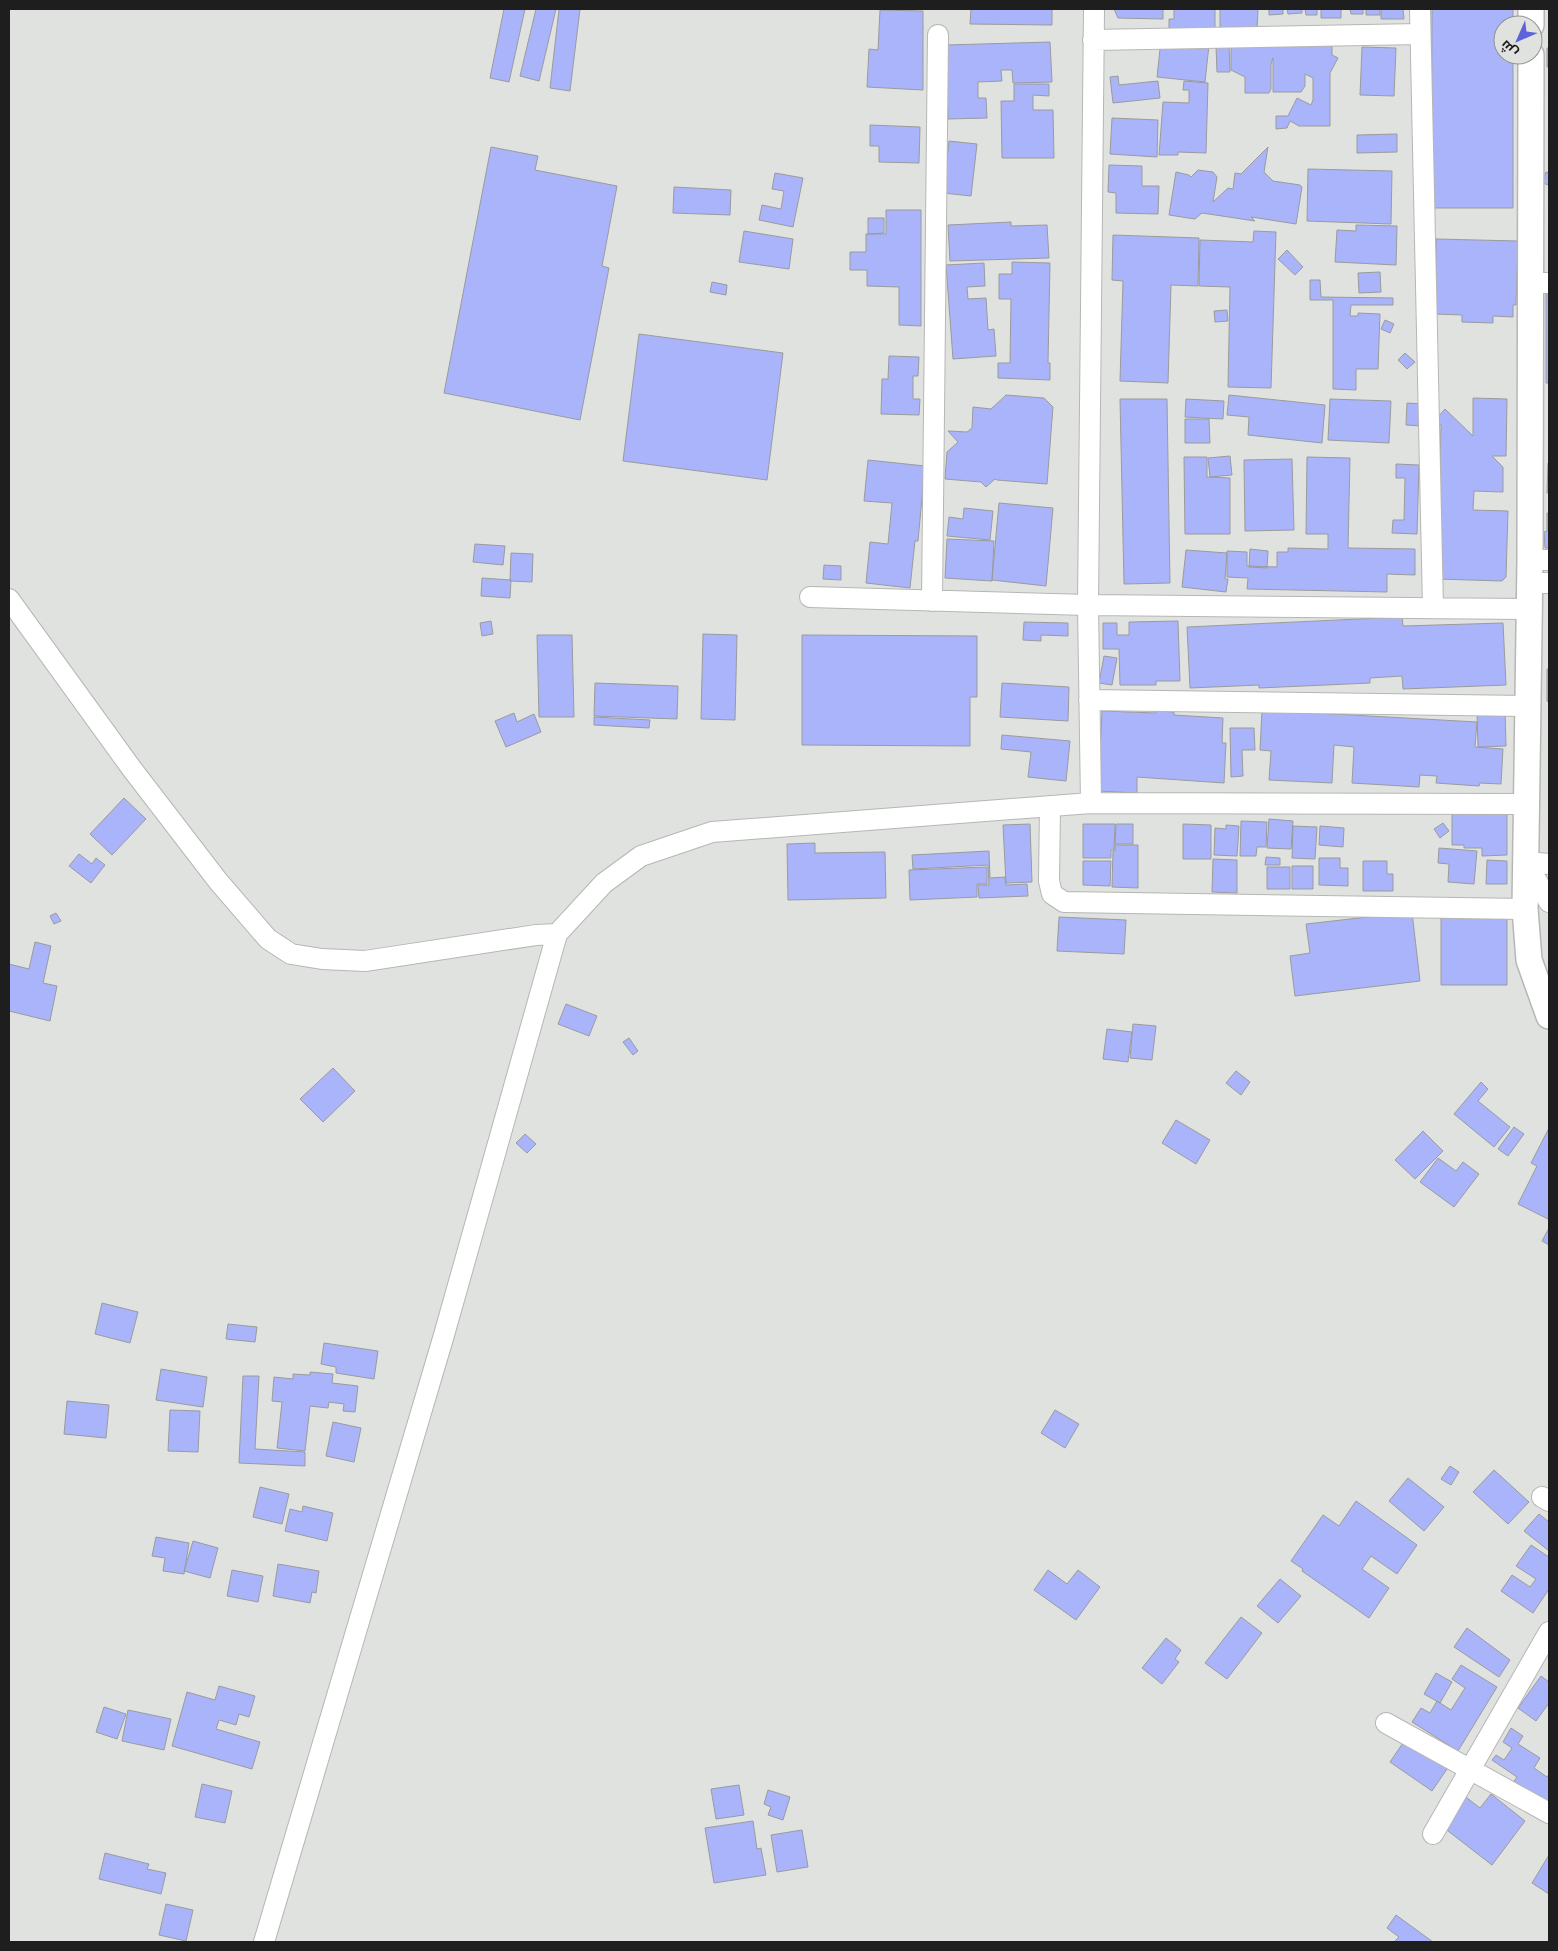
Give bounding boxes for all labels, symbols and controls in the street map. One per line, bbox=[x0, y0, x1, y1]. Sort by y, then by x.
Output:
north arrow bbox=[1493, 15, 1543, 65]
text: ش bbox=[1497, 36, 1522, 61]

